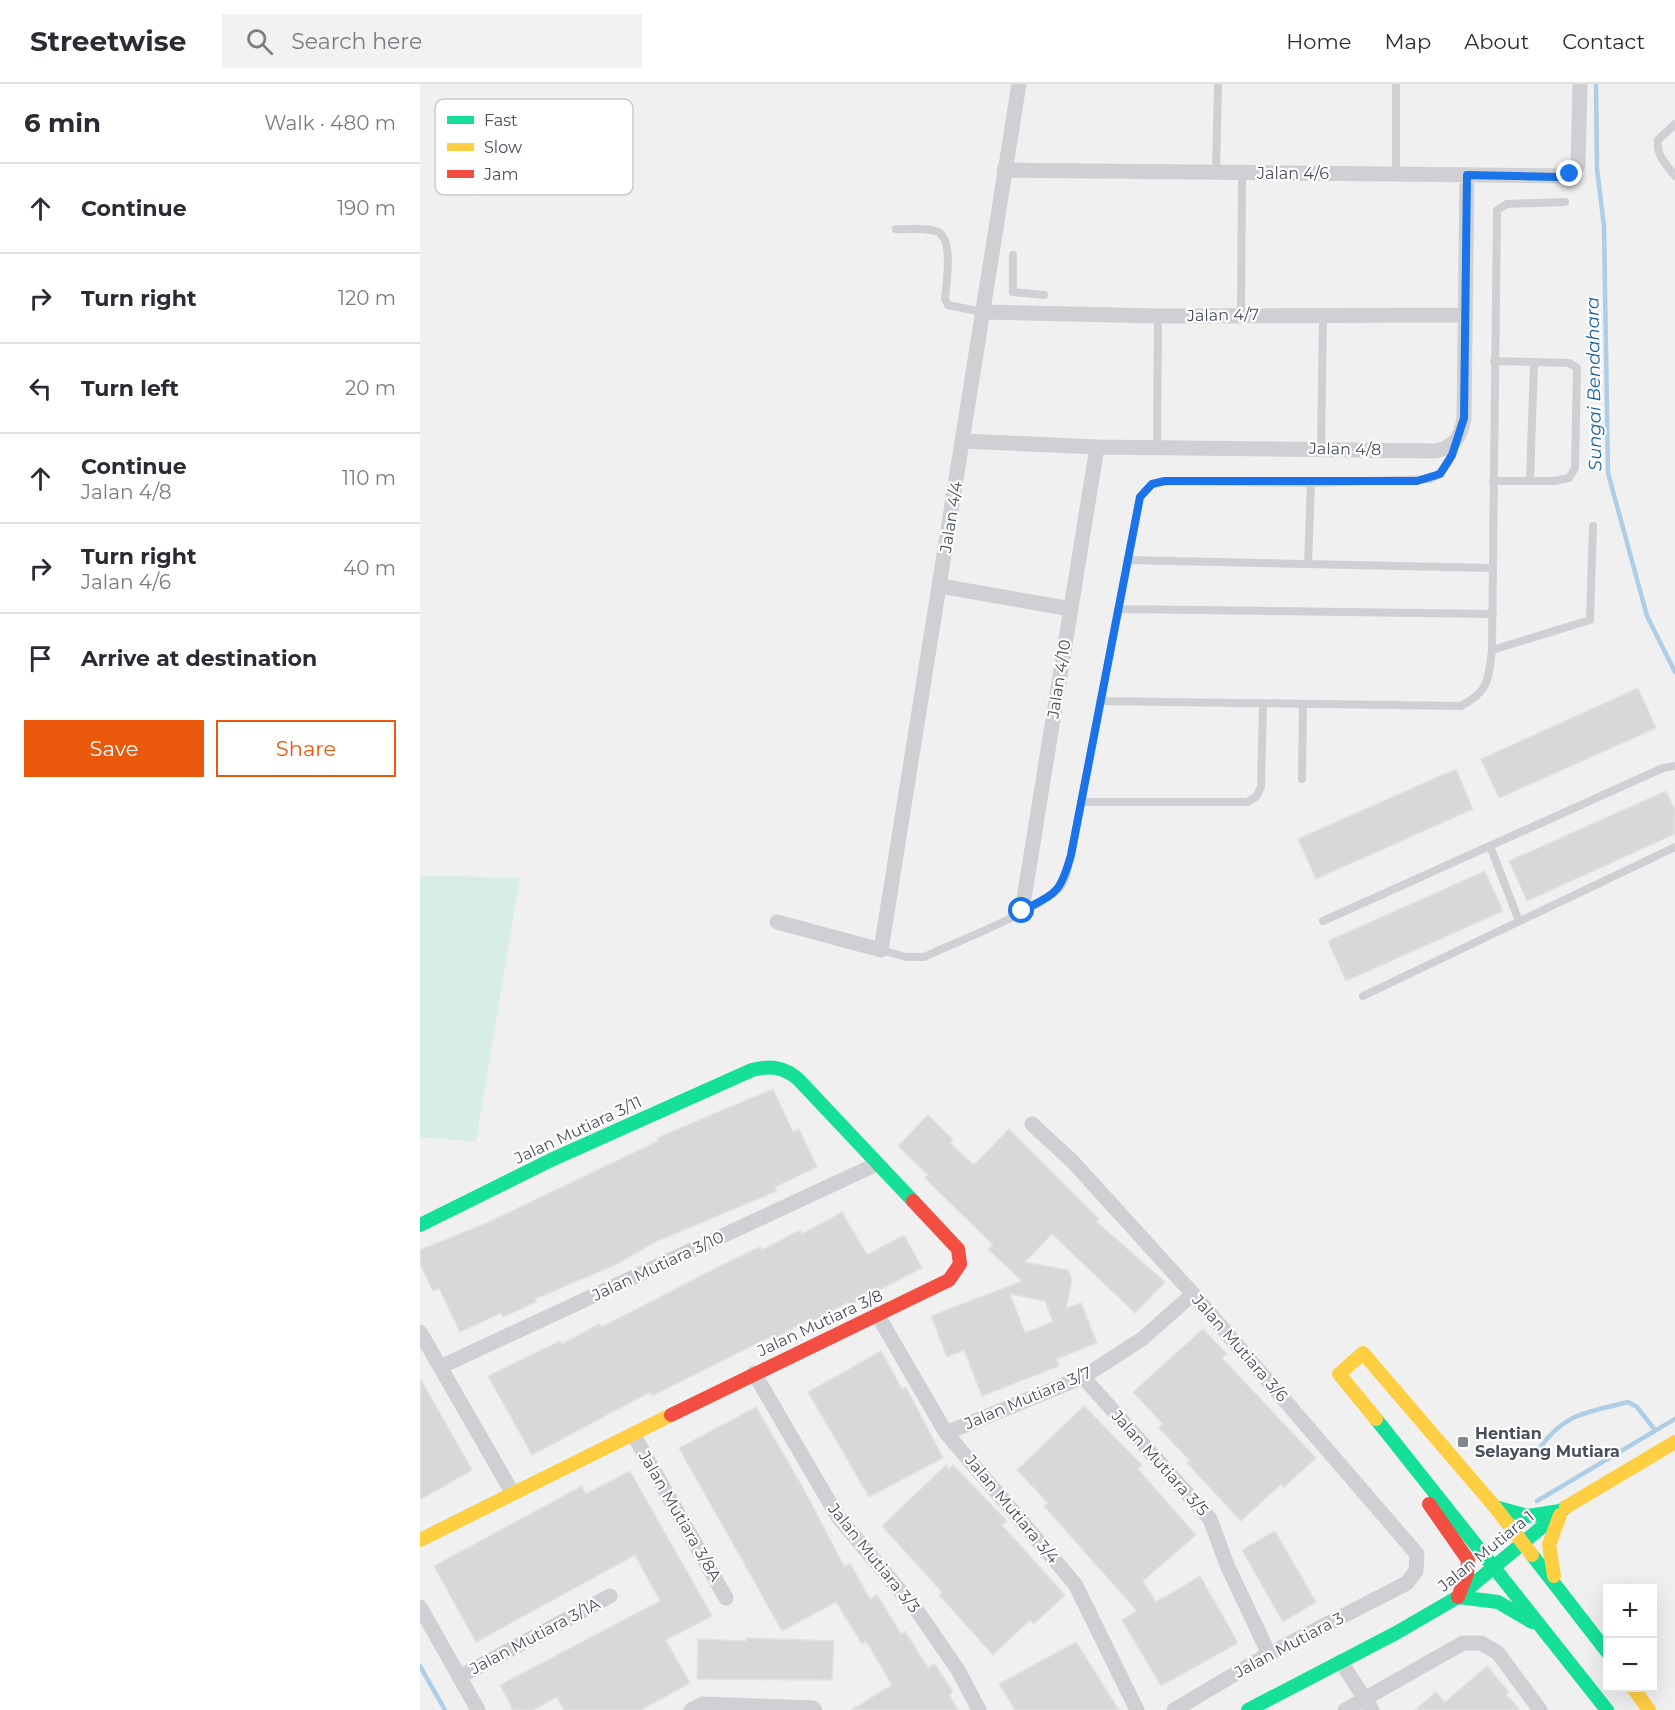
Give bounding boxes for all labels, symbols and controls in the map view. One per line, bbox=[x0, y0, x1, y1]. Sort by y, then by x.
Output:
search box bbox=[222, 14, 642, 68]
text: Streetwise bbox=[30, 24, 186, 58]
icon: search bbox=[243, 25, 276, 58]
text: Search here bbox=[291, 28, 422, 55]
text: Home bbox=[1286, 29, 1351, 54]
text: Map bbox=[1384, 29, 1431, 54]
text: About bbox=[1464, 29, 1529, 54]
text: Contact bbox=[1562, 29, 1645, 54]
legend bbox=[435, 99, 633, 195]
text: 6 min bbox=[24, 107, 101, 139]
text: Walk · 480 m bbox=[264, 111, 396, 135]
text: Fast bbox=[484, 111, 518, 130]
text: Slow bbox=[484, 138, 522, 157]
route end bbox=[1556, 160, 1582, 186]
street label: Jalan 4/6 bbox=[1256, 164, 1329, 183]
text: Jam bbox=[483, 165, 518, 184]
icon: ahead bbox=[24, 192, 57, 225]
text: Continue bbox=[81, 195, 187, 222]
text: 190 m bbox=[337, 196, 396, 220]
icon: right bbox=[24, 282, 57, 315]
text: Turn right bbox=[81, 285, 196, 312]
text: 120 m bbox=[338, 286, 396, 310]
water label: Sungai Bendahara bbox=[1581, 297, 1607, 471]
street label: Jalan 4/7 bbox=[1186, 305, 1259, 325]
icon: left bbox=[24, 372, 57, 405]
text: Turn left bbox=[81, 375, 179, 402]
text: 20 m bbox=[345, 376, 396, 400]
street label: Jalan 4/8 bbox=[1308, 439, 1381, 459]
text: Continue bbox=[81, 453, 187, 480]
icon: ahead bbox=[24, 462, 57, 495]
text: 110 m bbox=[342, 466, 396, 490]
text: Jalan 4/8 bbox=[81, 480, 172, 504]
street label: Jalan 4/4 bbox=[936, 480, 966, 555]
text: Turn right bbox=[81, 543, 196, 570]
icon: right bbox=[24, 552, 57, 585]
text: 40 m bbox=[343, 556, 396, 580]
text: Jalan 4/6 bbox=[81, 570, 171, 594]
street label: Jalan 4/10 bbox=[1043, 638, 1075, 721]
icon: arrive bbox=[24, 642, 57, 675]
text: Arrive at destination bbox=[81, 645, 317, 672]
button: Save bbox=[24, 720, 204, 777]
button: Share bbox=[216, 720, 396, 777]
route start bbox=[1008, 897, 1034, 923]
street label: Jalan Mutiara 3/11 bbox=[510, 1092, 645, 1168]
street label: Jalan Mutiara 3/10 bbox=[588, 1227, 727, 1305]
street label: Jalan Mutiara 3/8 bbox=[753, 1286, 886, 1361]
street label: Jalan Mutiara 3/6 bbox=[1188, 1290, 1292, 1406]
street label: Jalan Mutiara 3/7 bbox=[961, 1363, 1094, 1434]
street label: Jalan Mutiara 3/5 bbox=[1107, 1406, 1212, 1520]
place label: Hentian Selayang Mutiara bbox=[1475, 1424, 1620, 1461]
marker: Hentian Selayang Mutiara bbox=[1456, 1435, 1470, 1449]
street label: Jalan Mutiara 3/8A bbox=[634, 1447, 725, 1585]
street label: Jalan Mutiara 3/4 bbox=[960, 1450, 1063, 1567]
street label: Jalan Mutiara 3/3 bbox=[823, 1499, 924, 1617]
street label: Jalan Mutiara 1 bbox=[1434, 1507, 1538, 1596]
map controls bbox=[1603, 1584, 1657, 1692]
button: + bbox=[1603, 1584, 1657, 1638]
street label: Jalan Mutiara 3/1A bbox=[466, 1594, 603, 1679]
street label: Jalan Mutiara 3 bbox=[1230, 1608, 1347, 1682]
button: − bbox=[1603, 1638, 1657, 1692]

